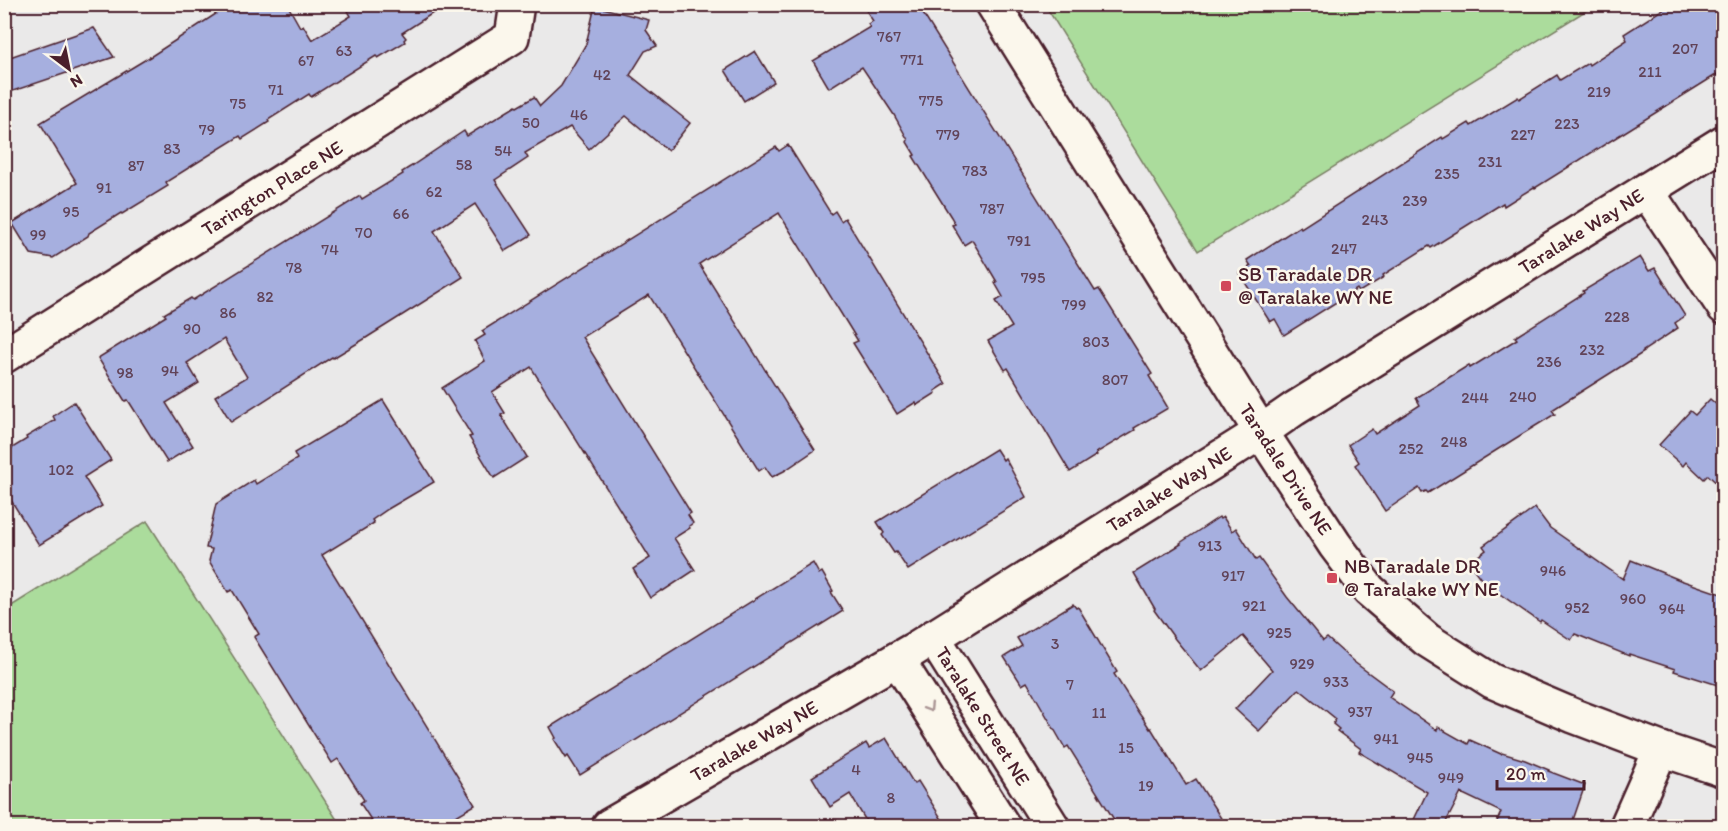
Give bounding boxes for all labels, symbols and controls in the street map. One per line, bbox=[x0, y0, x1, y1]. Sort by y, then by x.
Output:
house number: 767 bbox=[877, 27, 901, 46]
north arrow bbox=[39, 39, 99, 99]
house number: 207 bbox=[1672, 39, 1698, 58]
house number: 63 bbox=[335, 41, 353, 60]
house number: 771 bbox=[900, 50, 924, 69]
house number: 67 bbox=[298, 51, 314, 70]
house number: 211 bbox=[1638, 62, 1662, 81]
house number: 42 bbox=[593, 65, 612, 84]
text: N bbox=[67, 70, 86, 92]
house number: 71 bbox=[268, 80, 284, 99]
house number: 219 bbox=[1587, 82, 1611, 101]
house number: 775 bbox=[919, 91, 943, 110]
house number: 75 bbox=[230, 94, 246, 113]
house number: 46 bbox=[570, 105, 588, 124]
house number: 50 bbox=[522, 113, 540, 132]
house number: 223 bbox=[1554, 114, 1580, 133]
house number: 79 bbox=[199, 120, 215, 139]
house number: 779 bbox=[936, 125, 960, 144]
house number: 227 bbox=[1511, 125, 1535, 144]
street label: Tarington Place NE bbox=[197, 135, 347, 241]
house number: 83 bbox=[163, 139, 181, 158]
house number: 54 bbox=[494, 141, 512, 160]
house number: 231 bbox=[1478, 152, 1503, 171]
house number: 58 bbox=[455, 155, 473, 174]
house number: 87 bbox=[128, 156, 144, 175]
house number: 783 bbox=[962, 161, 988, 180]
house number: 235 bbox=[1434, 164, 1460, 183]
house number: 91 bbox=[96, 178, 112, 197]
house number: 62 bbox=[426, 182, 443, 201]
street label: Taralake Way NE bbox=[1514, 183, 1648, 279]
house number: 239 bbox=[1402, 191, 1428, 210]
house number: 787 bbox=[980, 199, 1004, 218]
house number: 95 bbox=[63, 202, 79, 221]
house number: 66 bbox=[393, 204, 409, 223]
house number: 243 bbox=[1362, 210, 1389, 229]
house number: 70 bbox=[355, 223, 373, 242]
house number: 99 bbox=[30, 225, 46, 244]
house number: 791 bbox=[1007, 231, 1031, 250]
house number: 247 bbox=[1331, 239, 1357, 258]
house number: 74 bbox=[321, 240, 339, 259]
house number: 78 bbox=[286, 258, 303, 277]
place label: SB Taradale DR @ Taralake WY NE bbox=[1238, 262, 1393, 309]
house number: 795 bbox=[1021, 268, 1045, 287]
marker: SB Taradale DR @ Taralake WY NE bbox=[1219, 279, 1233, 293]
house number: 82 bbox=[256, 287, 274, 306]
house number: 799 bbox=[1062, 295, 1086, 314]
house number: 86 bbox=[219, 303, 237, 322]
house number: 228 bbox=[1604, 307, 1630, 326]
house number: 90 bbox=[183, 319, 201, 338]
house number: 803 bbox=[1082, 332, 1110, 351]
house number: 232 bbox=[1579, 340, 1605, 359]
house number: 236 bbox=[1536, 352, 1562, 371]
house number: 94 bbox=[161, 361, 179, 380]
house number: 98 bbox=[116, 363, 134, 382]
house number: 807 bbox=[1102, 370, 1128, 389]
house number: 240 bbox=[1509, 387, 1537, 406]
house number: 244 bbox=[1461, 388, 1489, 407]
street label: Taradale Drive NE bbox=[1234, 399, 1338, 539]
house number: 248 bbox=[1441, 432, 1468, 451]
house number: 252 bbox=[1398, 439, 1424, 458]
street label: Taralake Way NE bbox=[1102, 441, 1236, 537]
house number: 102 bbox=[48, 460, 74, 479]
house number: 913 bbox=[1198, 536, 1223, 555]
place label: NB Taradale DR @ Taralake WY NE bbox=[1344, 554, 1499, 601]
house number: 946 bbox=[1540, 561, 1566, 580]
house number: 917 bbox=[1221, 566, 1245, 585]
marker: NB Taradale DR @ Taralake WY NE bbox=[1325, 571, 1339, 585]
house number: 960 bbox=[1620, 589, 1646, 608]
house number: 921 bbox=[1242, 596, 1267, 615]
house number: 952 bbox=[1564, 598, 1590, 617]
house number: 964 bbox=[1659, 599, 1686, 618]
house number: 925 bbox=[1266, 623, 1292, 642]
house number: 3 bbox=[1051, 634, 1060, 653]
street label: Taralake Street NE bbox=[930, 642, 1036, 790]
house number: 929 bbox=[1289, 654, 1315, 673]
house number: 933 bbox=[1323, 672, 1349, 691]
house number: 7 bbox=[1066, 675, 1074, 694]
street label: Taralake Way NE bbox=[686, 695, 822, 787]
one-way arrow bbox=[921, 702, 933, 712]
house number: 937 bbox=[1347, 702, 1373, 721]
house number: 11 bbox=[1092, 703, 1107, 722]
house number: 941 bbox=[1373, 729, 1399, 748]
house number: 15 bbox=[1118, 738, 1134, 757]
house number: 945 bbox=[1407, 748, 1433, 767]
scale bar bbox=[1497, 753, 1584, 791]
house number: 4 bbox=[851, 760, 861, 779]
text: 20 m bbox=[1506, 763, 1546, 785]
house number: 949 bbox=[1438, 768, 1464, 787]
house number: 19 bbox=[1138, 776, 1154, 795]
house number: 8 bbox=[887, 788, 896, 807]

